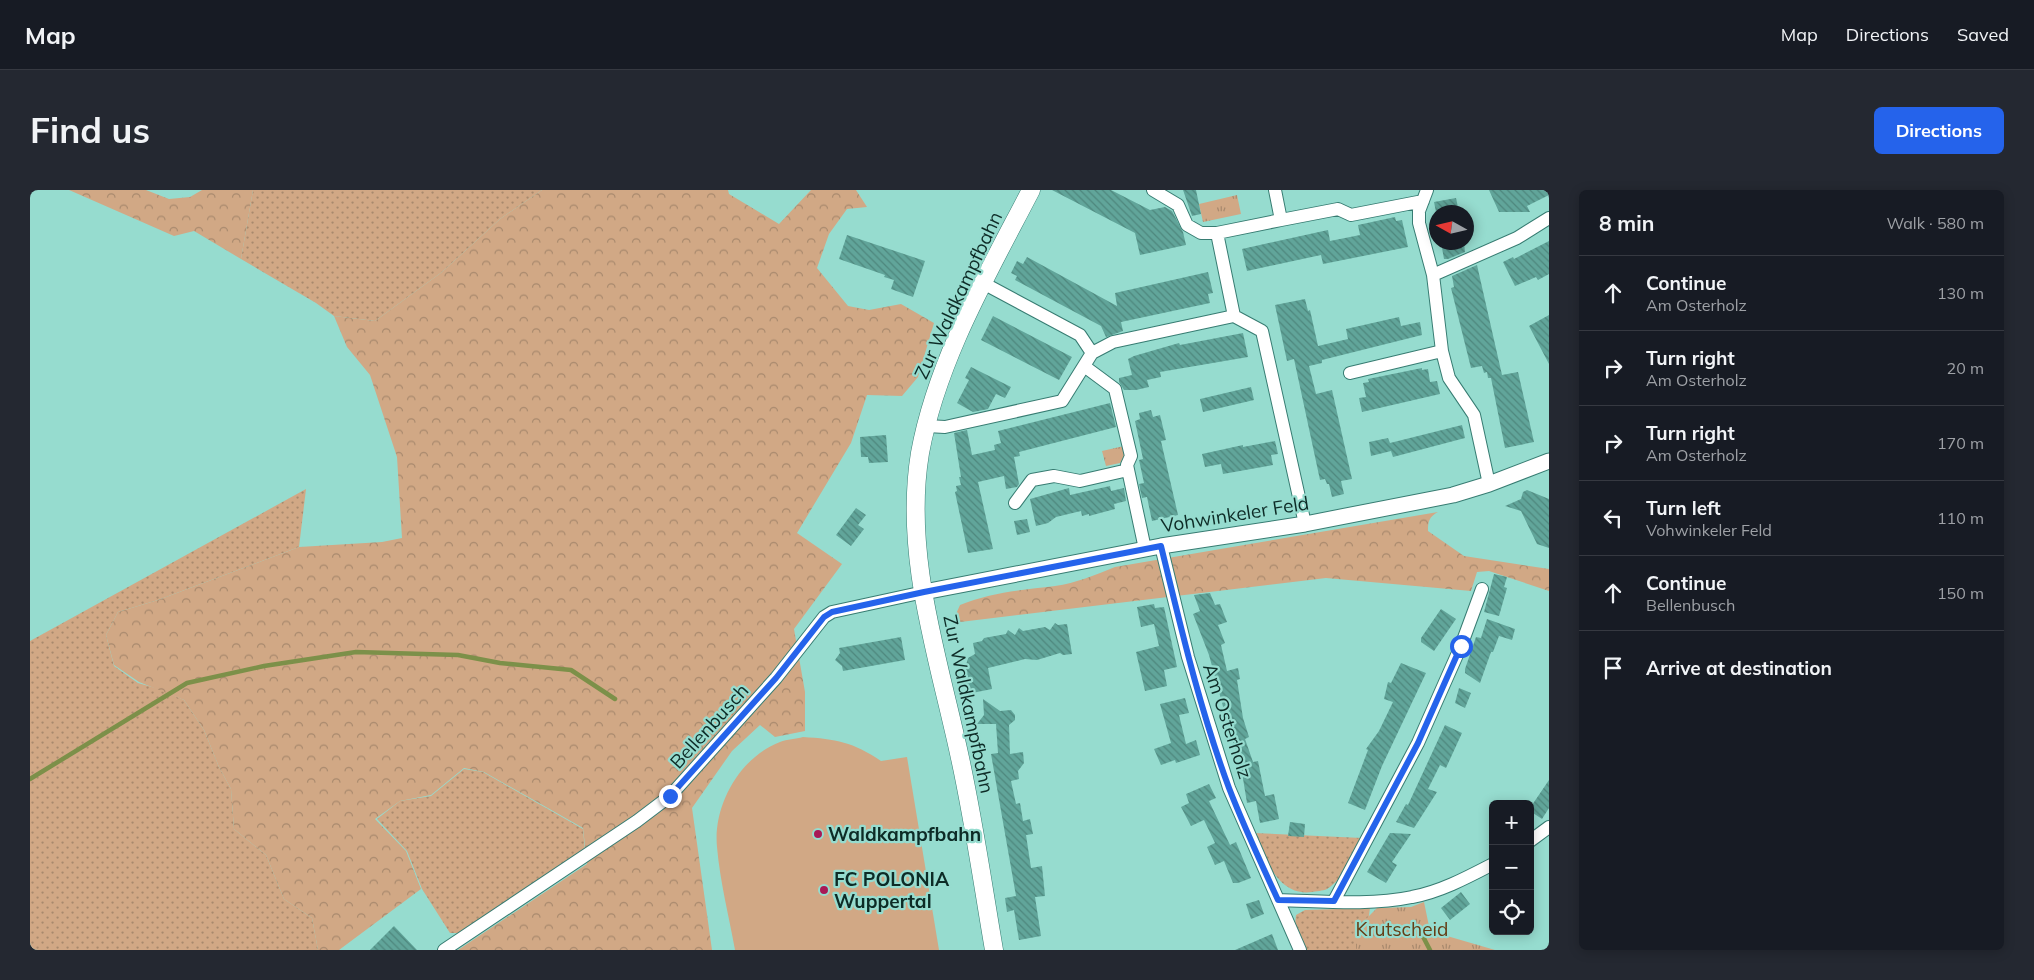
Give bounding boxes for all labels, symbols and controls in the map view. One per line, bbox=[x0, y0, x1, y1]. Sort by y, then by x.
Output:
text: Map bbox=[25, 20, 76, 50]
text: Map bbox=[1781, 23, 1818, 46]
text: Directions bbox=[1846, 23, 1929, 46]
text: Saved bbox=[1957, 23, 2009, 46]
button: Directions bbox=[1874, 107, 2004, 154]
text: Find us bbox=[30, 108, 150, 152]
north arrow bbox=[1429, 205, 1474, 250]
street label: Zur Waldkampfbahn bbox=[909, 208, 1007, 382]
text: 8 min bbox=[1599, 210, 1654, 236]
text: Walk · 580 m bbox=[1886, 213, 1984, 233]
text: Continue bbox=[1646, 271, 1726, 295]
icon: ahead bbox=[1599, 279, 1627, 307]
text: 130 m bbox=[1937, 283, 1984, 303]
text: Am Osterholz bbox=[1646, 295, 1747, 315]
text: Turn right bbox=[1646, 346, 1735, 370]
icon: right bbox=[1599, 354, 1627, 382]
text: 20 m bbox=[1947, 358, 1984, 378]
text: Am Osterholz bbox=[1646, 370, 1747, 390]
text: Turn right bbox=[1646, 421, 1735, 445]
icon: right bbox=[1599, 429, 1627, 457]
text: 170 m bbox=[1937, 433, 1984, 453]
text: Am Osterholz bbox=[1646, 445, 1747, 465]
street label: Vohwinkeler Feld bbox=[1159, 490, 1311, 538]
text: Turn left bbox=[1646, 496, 1721, 520]
icon: left bbox=[1599, 504, 1627, 532]
text: 110 m bbox=[1937, 508, 1984, 528]
text: Vohwinkeler Feld bbox=[1646, 520, 1772, 540]
text: Continue bbox=[1646, 571, 1726, 595]
icon: ahead bbox=[1599, 579, 1627, 607]
text: 150 m bbox=[1937, 583, 1984, 603]
text: Bellenbusch bbox=[1646, 595, 1735, 615]
street label: Zur Waldkampfbahn bbox=[938, 613, 1000, 795]
route start bbox=[1450, 635, 1473, 658]
icon: arrive bbox=[1599, 654, 1627, 682]
text: Arrive at destination bbox=[1646, 656, 1832, 680]
street label: Am Osterholz bbox=[1198, 660, 1258, 782]
street label: Bellenbusch bbox=[665, 679, 753, 773]
route end bbox=[659, 785, 682, 808]
map controls bbox=[1489, 800, 1534, 935]
button: + bbox=[1489, 800, 1534, 845]
place label: Waldkampfbahn bbox=[828, 822, 981, 846]
marker: Waldkampfbahn bbox=[812, 828, 824, 840]
button: − bbox=[1489, 845, 1534, 890]
place label: FC POLONIA Wuppertal bbox=[834, 867, 950, 913]
marker: FC POLONIA Wuppertal bbox=[818, 884, 830, 896]
button: locate bbox=[1489, 890, 1534, 935]
park label: Krutscheid bbox=[1356, 917, 1448, 941]

